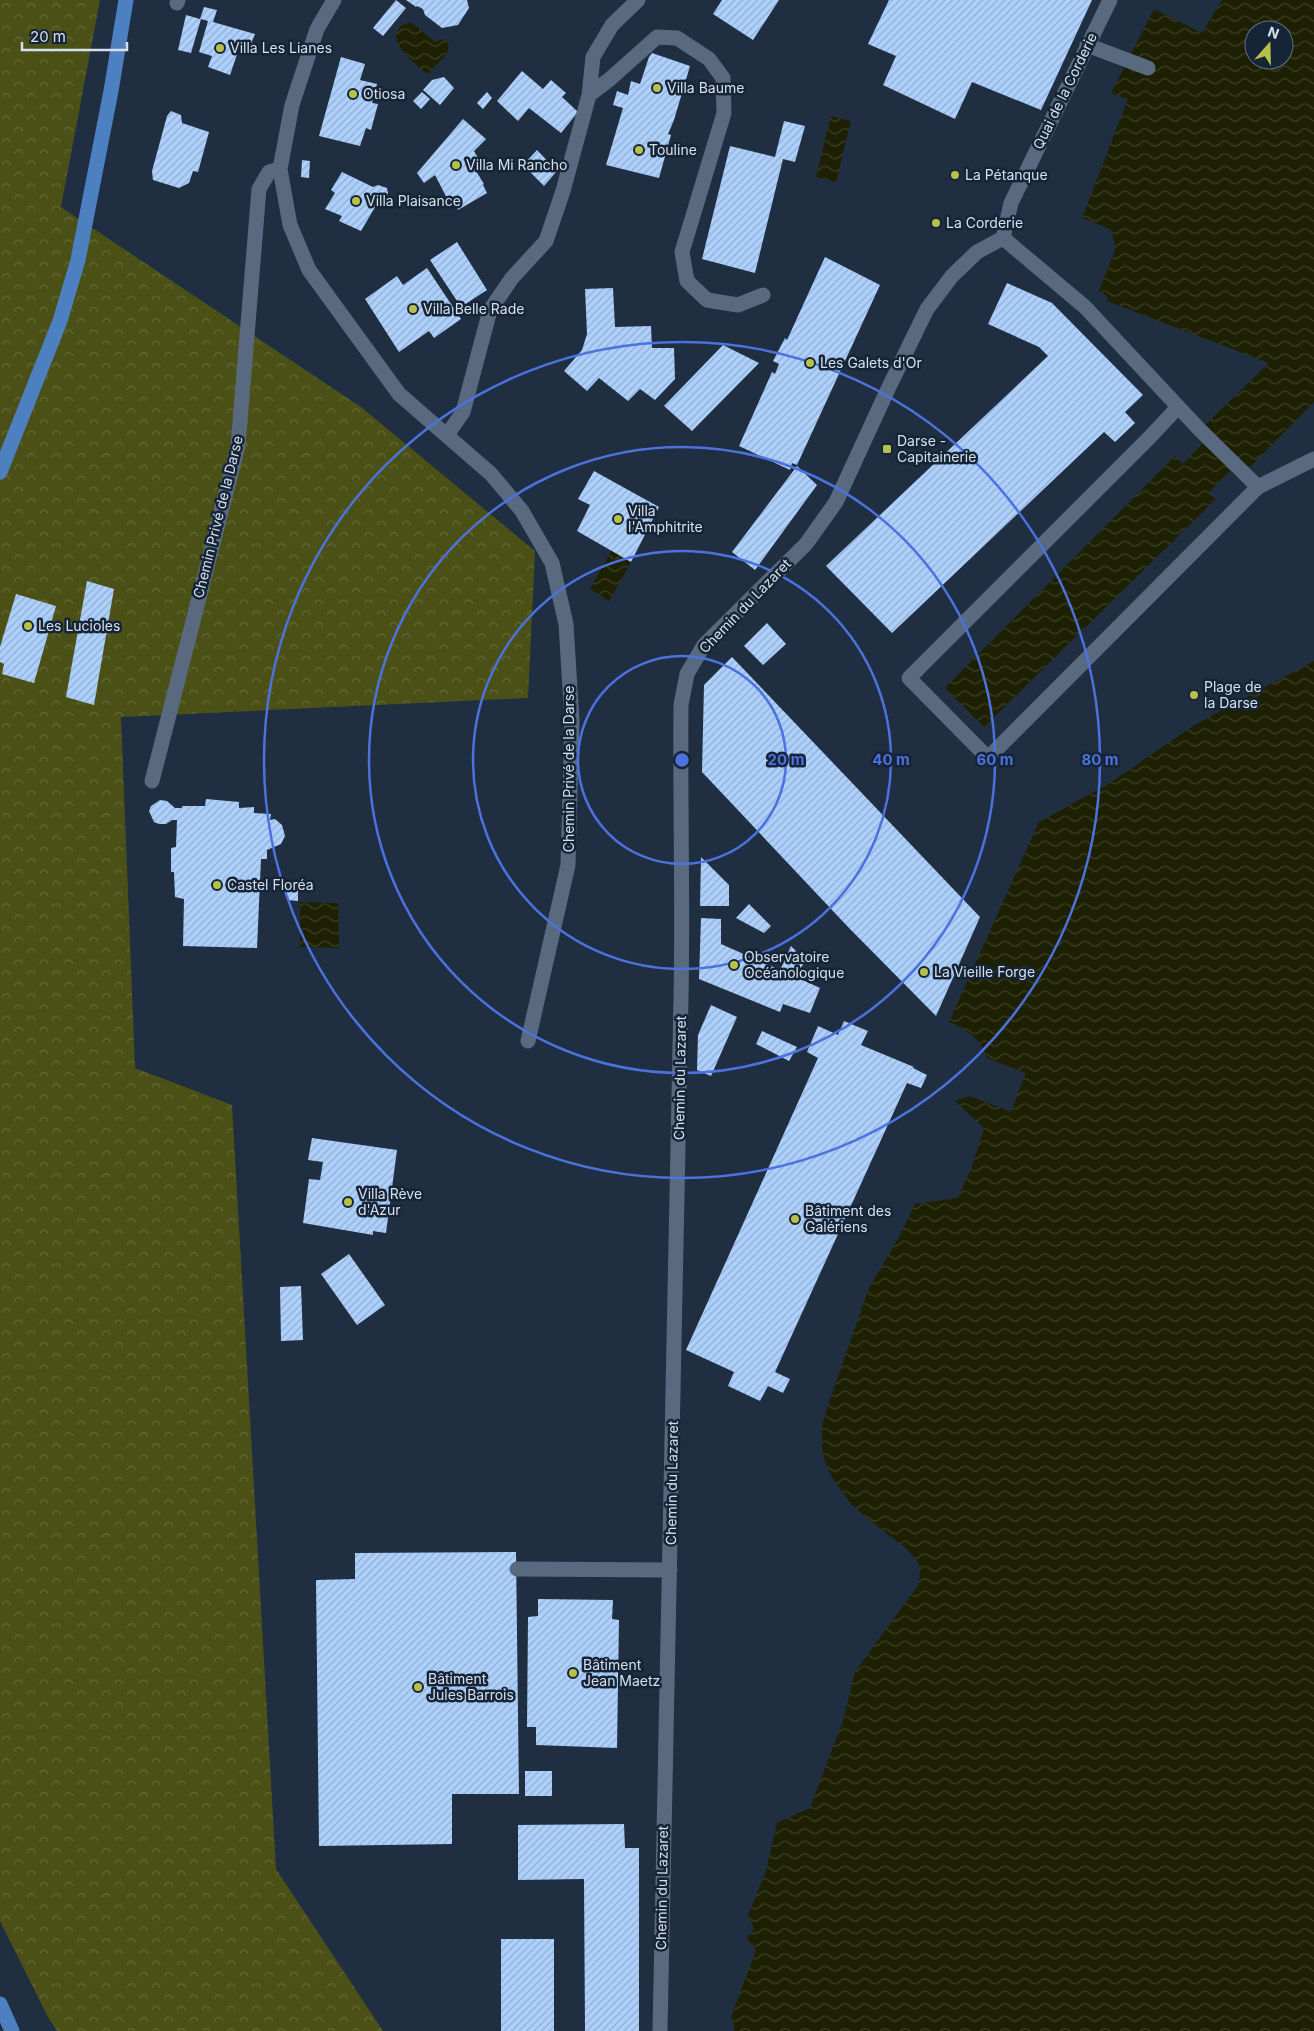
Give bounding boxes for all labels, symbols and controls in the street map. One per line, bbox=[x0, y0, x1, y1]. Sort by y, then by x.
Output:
scale bar bbox=[22, 20, 128, 52]
north arrow bbox=[1244, 20, 1294, 70]
text: N bbox=[1266, 23, 1282, 42]
text: 20 m bbox=[30, 27, 66, 46]
street label: Quai de la Corderie bbox=[1029, 30, 1100, 152]
place label: Villa Les Lianes bbox=[230, 39, 332, 56]
marker: Villa Les Lianes bbox=[214, 42, 226, 54]
place label: Villa Baume bbox=[667, 79, 744, 96]
marker: Villa Baume bbox=[651, 82, 663, 94]
place label: Otiosa bbox=[363, 85, 405, 102]
marker: Otiosa bbox=[347, 88, 359, 100]
place label: Touline bbox=[649, 141, 697, 158]
marker: Touline bbox=[633, 144, 645, 156]
place label: Villa Mi Rancho bbox=[466, 156, 567, 173]
marker: Villa Mi Rancho bbox=[450, 159, 462, 171]
place label: La Pétanque bbox=[965, 166, 1048, 183]
marker: La Pétanque bbox=[949, 169, 961, 181]
place label: Villa Plaisance bbox=[366, 192, 461, 209]
marker: Villa Plaisance bbox=[350, 195, 362, 207]
place label: La Corderie bbox=[946, 214, 1023, 231]
marker: La Corderie bbox=[930, 217, 942, 229]
place label: Villa Belle Rade bbox=[423, 300, 524, 317]
marker: Villa Belle Rade bbox=[407, 303, 419, 315]
place label: Les Galets d'Or bbox=[820, 354, 922, 371]
marker: Les Galets d'Or bbox=[804, 357, 816, 369]
place label: Darse - Capitainerie bbox=[897, 432, 976, 465]
street label: Chemin Privé de la Darse bbox=[189, 434, 246, 600]
marker: Darse - Capitainerie bbox=[881, 443, 893, 455]
place label: Villa l'Amphitrite bbox=[628, 502, 703, 535]
marker: Villa l'Amphitrite bbox=[612, 513, 624, 525]
street label: Chemin du Lazaret bbox=[695, 555, 794, 656]
place label: Les Lucioles bbox=[38, 617, 120, 634]
marker: Les Lucioles bbox=[22, 620, 34, 632]
place label: Plage de la Darse bbox=[1204, 678, 1262, 711]
street label: Chemin Privé de la Darse bbox=[560, 686, 577, 852]
marker: Plage de la Darse bbox=[1188, 689, 1200, 701]
text: 20 m bbox=[768, 750, 804, 769]
text: 40 m bbox=[872, 750, 910, 769]
text: 60 m bbox=[976, 750, 1014, 769]
text: 80 m bbox=[1081, 750, 1119, 769]
centre of rings bbox=[673, 751, 691, 769]
place label: Castel Floréa bbox=[227, 876, 314, 893]
marker: Castel Floréa bbox=[211, 879, 223, 891]
place label: Observatoire Océanologique bbox=[744, 948, 844, 981]
marker: Observatoire Océanologique bbox=[728, 959, 740, 971]
place label: La Vieille Forge bbox=[934, 963, 1035, 980]
marker: La Vieille Forge bbox=[918, 966, 930, 978]
street label: Chemin du Lazaret bbox=[670, 1015, 689, 1140]
place label: Villa Rève d'Azur bbox=[358, 1185, 422, 1218]
marker: Villa Rève d'Azur bbox=[342, 1196, 354, 1208]
place label: Bâtiment des Galériens bbox=[805, 1202, 891, 1235]
marker: Bâtiment des Galériens bbox=[789, 1213, 801, 1225]
street label: Chemin du Lazaret bbox=[662, 1420, 681, 1545]
place label: Bâtiment Jean Maetz bbox=[583, 1656, 660, 1689]
marker: Bâtiment Jean Maetz bbox=[567, 1667, 579, 1679]
place label: Bâtiment Jules Barrois bbox=[428, 1670, 514, 1703]
marker: Bâtiment Jules Barrois bbox=[412, 1681, 424, 1693]
street label: Chemin du Lazaret bbox=[652, 1825, 671, 1950]

